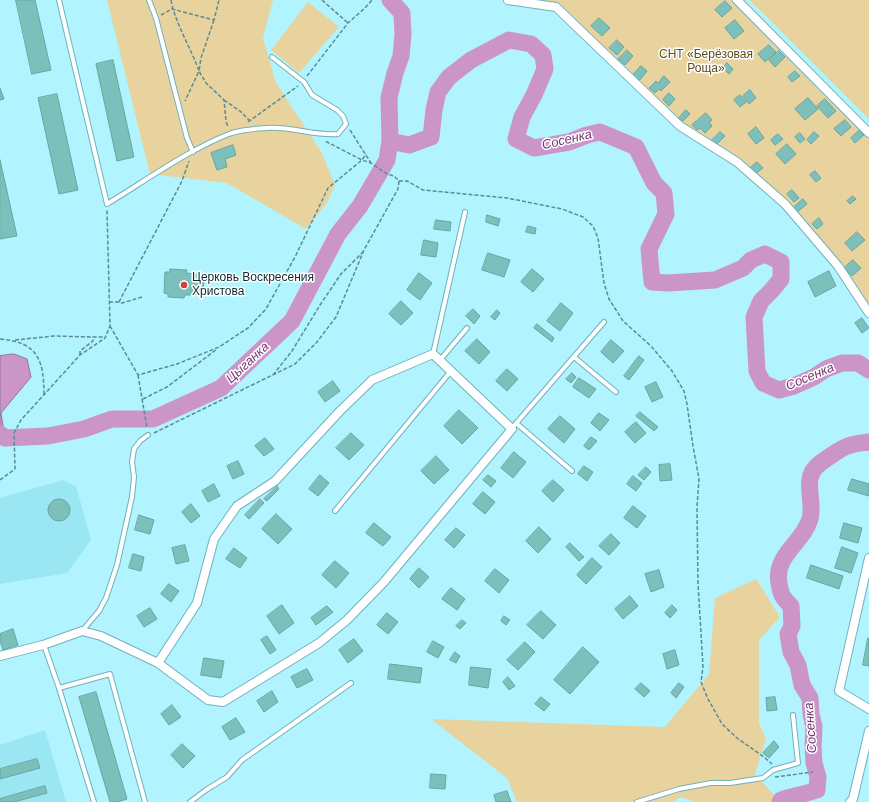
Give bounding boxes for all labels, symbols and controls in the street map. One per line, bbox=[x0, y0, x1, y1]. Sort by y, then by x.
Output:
park label: СНТ «Берёзовая Роща» bbox=[659, 48, 753, 76]
water label: Сосенка bbox=[540, 127, 594, 153]
place label: Церковь Воскресения Христова bbox=[192, 271, 314, 299]
marker: Церковь Воскресения Христова bbox=[179, 280, 189, 290]
water label: Цыганка bbox=[223, 339, 273, 387]
water label: Сосенка bbox=[784, 360, 836, 394]
water label: Сосенка bbox=[801, 702, 821, 754]

